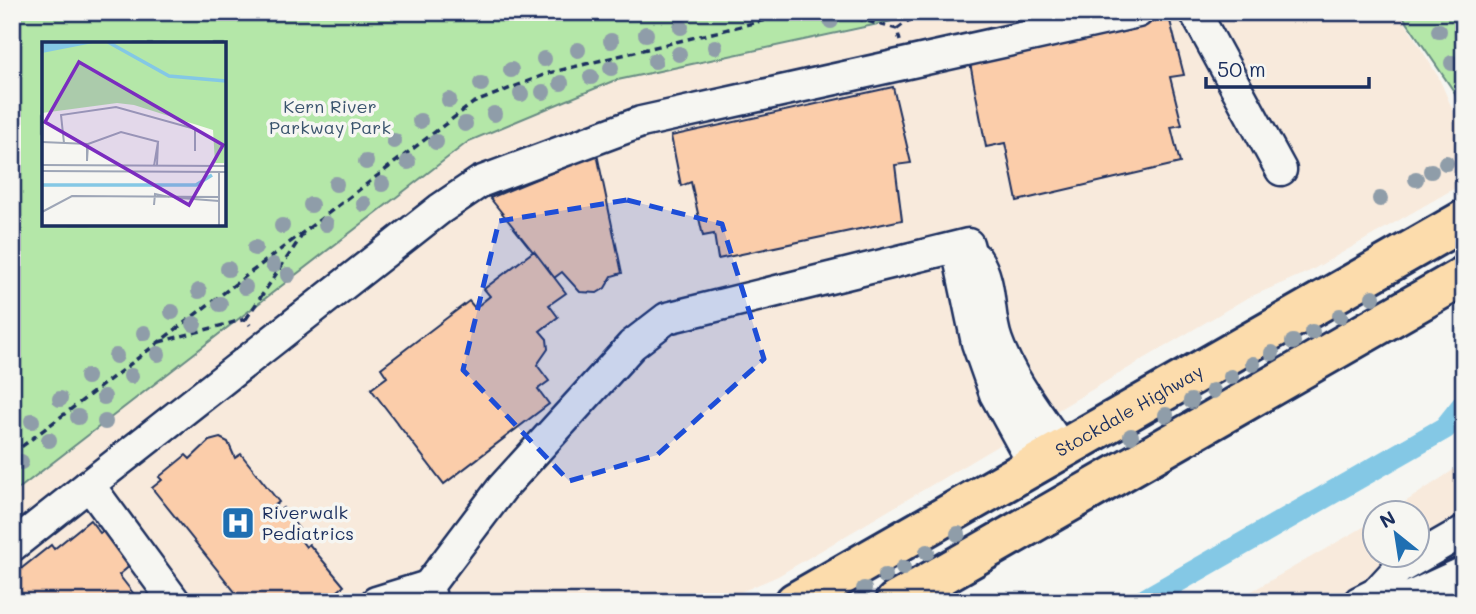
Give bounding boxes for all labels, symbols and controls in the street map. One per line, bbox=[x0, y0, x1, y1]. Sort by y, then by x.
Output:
inset map bbox=[42, 42, 226, 226]
scale bar bbox=[1206, 46, 1369, 90]
text: 50 m bbox=[1217, 55, 1266, 82]
park label: Kern River Parkway Park bbox=[269, 94, 391, 139]
street label: Stockdale Highway bbox=[1051, 359, 1207, 462]
north arrow bbox=[1360, 498, 1430, 568]
place label: Riverwalk Pediatrics bbox=[262, 500, 354, 545]
hospital icon: Riverwalk Pediatrics bbox=[219, 504, 257, 542]
text: N bbox=[1375, 504, 1400, 533]

